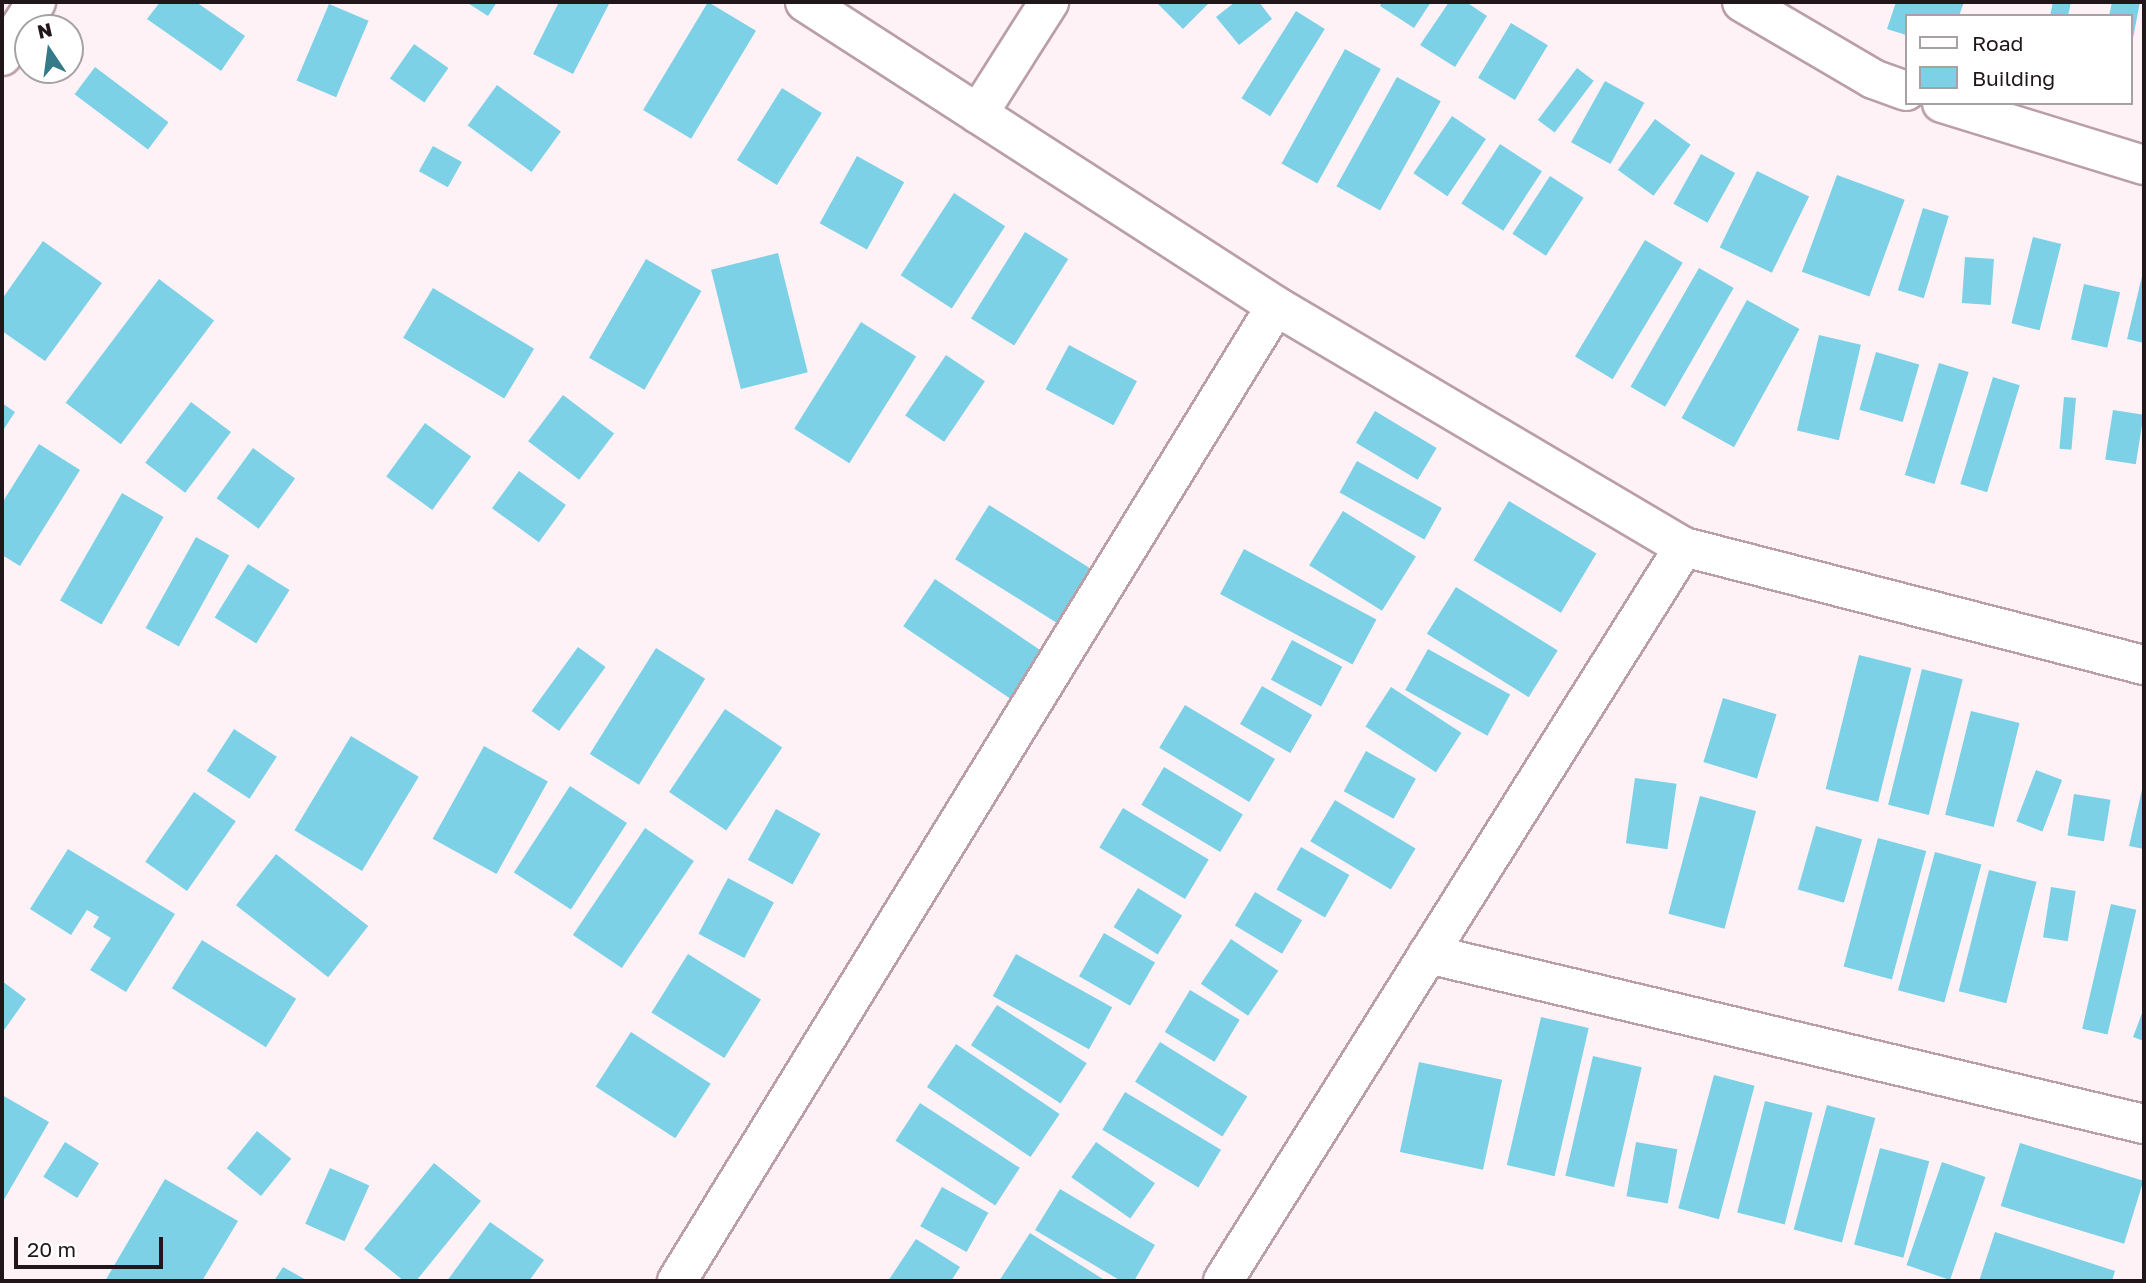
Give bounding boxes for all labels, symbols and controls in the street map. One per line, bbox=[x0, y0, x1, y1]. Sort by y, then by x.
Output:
north arrow bbox=[14, 14, 84, 84]
legend bbox=[1904, 14, 2132, 105]
text: N bbox=[35, 17, 54, 43]
text: Road bbox=[1972, 30, 2023, 56]
text: Building bbox=[1972, 65, 2055, 91]
scale bar bbox=[18, 1224, 166, 1268]
text: 20 m bbox=[27, 1236, 76, 1262]

